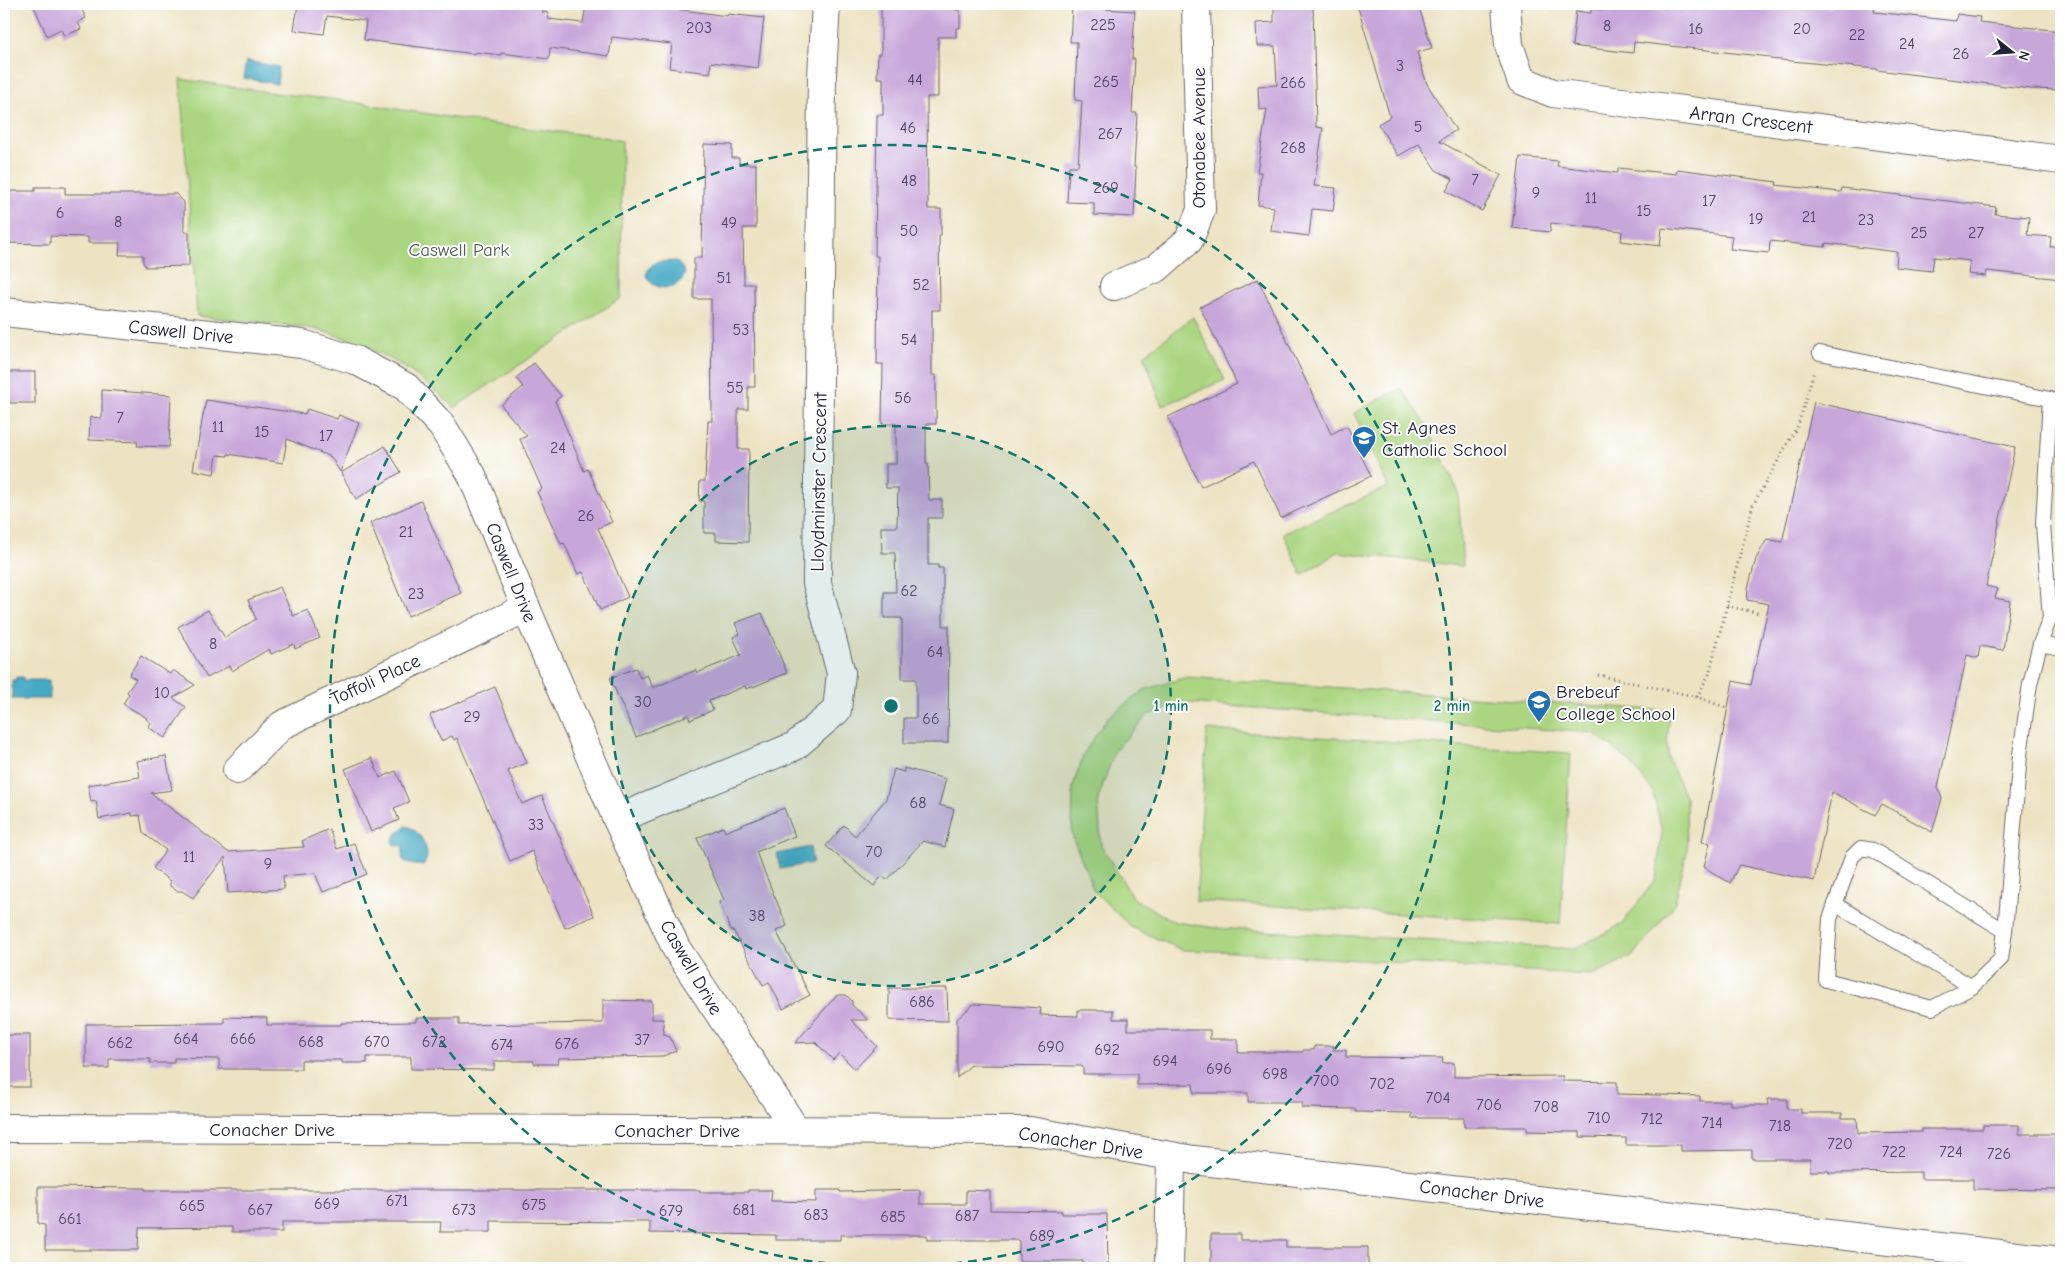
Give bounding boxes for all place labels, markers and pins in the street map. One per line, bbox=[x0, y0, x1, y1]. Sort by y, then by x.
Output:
place label: St. Agnes Catholic School bbox=[1382, 417, 1507, 461]
school or university icon: St. Agnes Catholic School bbox=[1351, 425, 1377, 459]
place label: Brebeuf College School bbox=[1556, 681, 1676, 725]
school or university icon: Brebeuf College School bbox=[1526, 689, 1552, 723]
centre of rings bbox=[882, 697, 900, 715]

